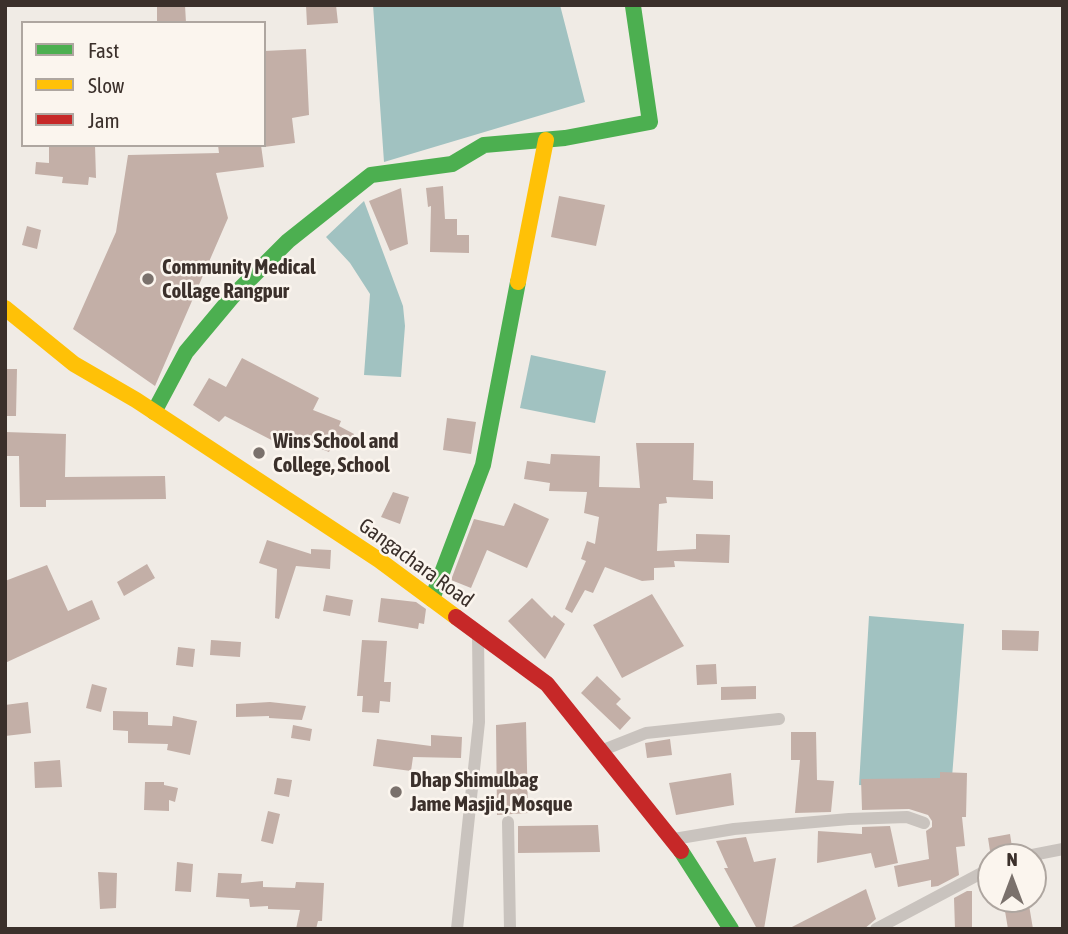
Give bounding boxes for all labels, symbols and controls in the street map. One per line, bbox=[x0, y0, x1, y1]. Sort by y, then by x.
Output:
legend bbox=[21, 21, 266, 147]
text: Fast bbox=[88, 38, 119, 62]
text: Slow bbox=[88, 73, 124, 97]
text: Jam bbox=[88, 108, 120, 132]
place label: Community Medical Collage Rangpur bbox=[162, 254, 316, 304]
marker: Community Medical Collage Rangpur bbox=[140, 271, 156, 287]
place label: Wins School and College, School bbox=[273, 428, 398, 478]
marker: Wins School and College, School bbox=[251, 445, 267, 461]
street label: Gangachara Road bbox=[354, 513, 478, 613]
place label: Dhap Shimulbag Jame Masjid, Mosque bbox=[410, 767, 572, 817]
marker: Dhap Shimulbag Jame Masjid, Mosque bbox=[388, 784, 404, 800]
north arrow bbox=[977, 843, 1047, 913]
text: N bbox=[1006, 848, 1018, 870]

